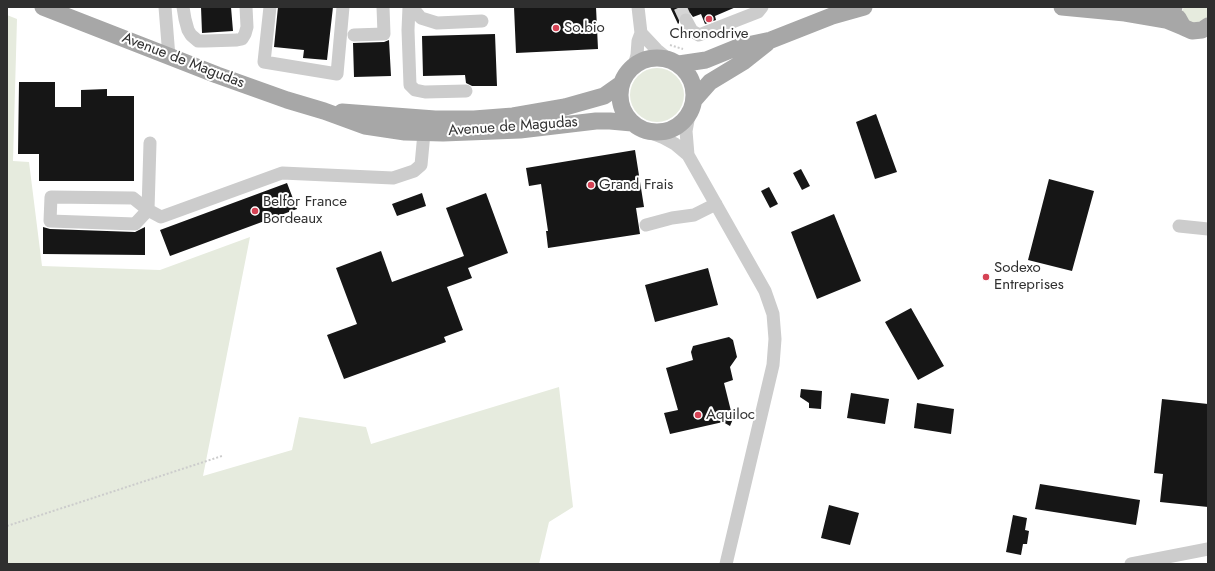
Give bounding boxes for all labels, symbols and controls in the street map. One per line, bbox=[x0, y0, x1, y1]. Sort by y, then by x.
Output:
marker: Chronodrive bbox=[704, 14, 714, 24]
place label: So.bio bbox=[564, 19, 605, 37]
marker: So.bio bbox=[551, 23, 561, 33]
place label: Chronodrive bbox=[669, 25, 749, 43]
street label: Avenue de Magudas bbox=[119, 29, 247, 93]
street label: Avenue de Magudas bbox=[448, 114, 578, 140]
place label: Grand Frais bbox=[599, 176, 673, 194]
marker: Grand Frais bbox=[586, 180, 596, 190]
place label: Belfor France Bordeaux bbox=[263, 193, 347, 228]
marker: Belfor France Bordeaux bbox=[250, 206, 260, 216]
place label: Sodexo Entreprises bbox=[994, 259, 1064, 294]
marker: Sodexo Entreprises bbox=[981, 272, 991, 282]
place label: Aquiloc bbox=[706, 406, 755, 424]
marker: Aquiloc bbox=[693, 410, 703, 420]

